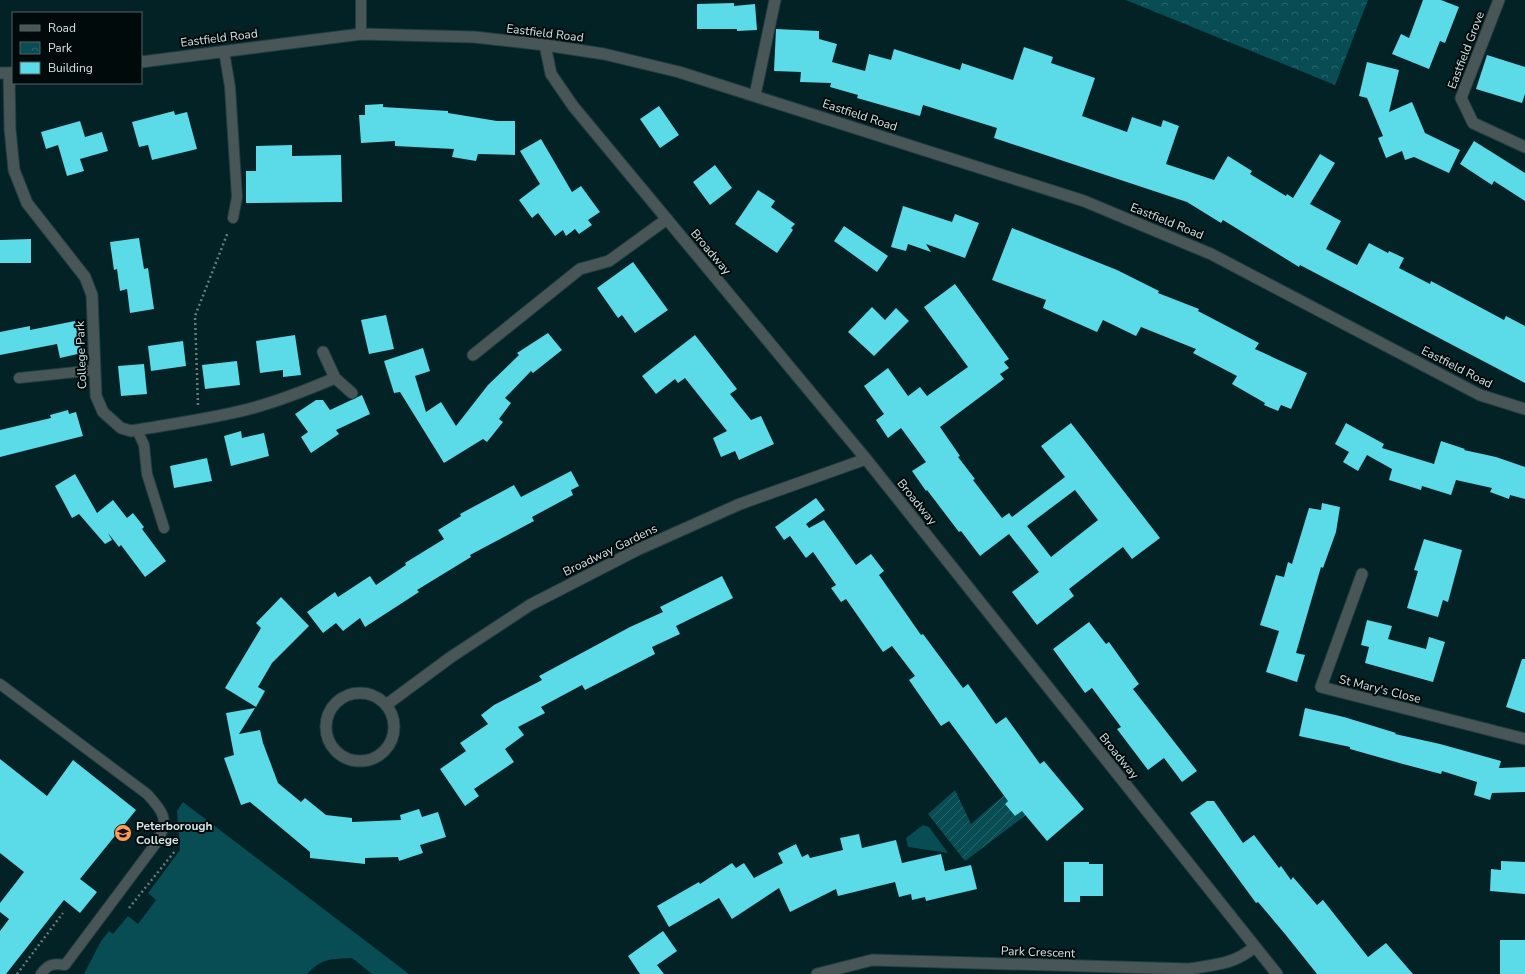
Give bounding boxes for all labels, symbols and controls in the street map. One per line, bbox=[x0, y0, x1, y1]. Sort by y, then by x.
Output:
street label: Eastfield Grove bbox=[1444, 9, 1488, 91]
legend bbox=[12, 12, 142, 84]
text: Road bbox=[48, 20, 76, 36]
street label: Eastfield Road bbox=[505, 20, 585, 46]
street label: Eastfield Road bbox=[179, 25, 259, 51]
text: Park bbox=[48, 40, 73, 56]
text: Building bbox=[48, 60, 93, 76]
street label: Eastfield Road bbox=[821, 95, 899, 135]
street label: Eastfield Road bbox=[1128, 199, 1206, 243]
street label: Broadway bbox=[687, 226, 735, 279]
street label: College Park bbox=[72, 320, 90, 389]
street label: Eastfield Road bbox=[1419, 342, 1495, 392]
street label: Broadway bbox=[894, 476, 941, 529]
street label: Broadway Gardens bbox=[560, 520, 660, 580]
street label: St Mary's Close bbox=[1337, 671, 1423, 707]
street label: Broadway bbox=[1096, 730, 1143, 783]
place label: Peterborough College bbox=[136, 818, 213, 848]
school or university icon: Peterborough College bbox=[113, 823, 133, 843]
street label: Park Crescent bbox=[1001, 943, 1076, 961]

